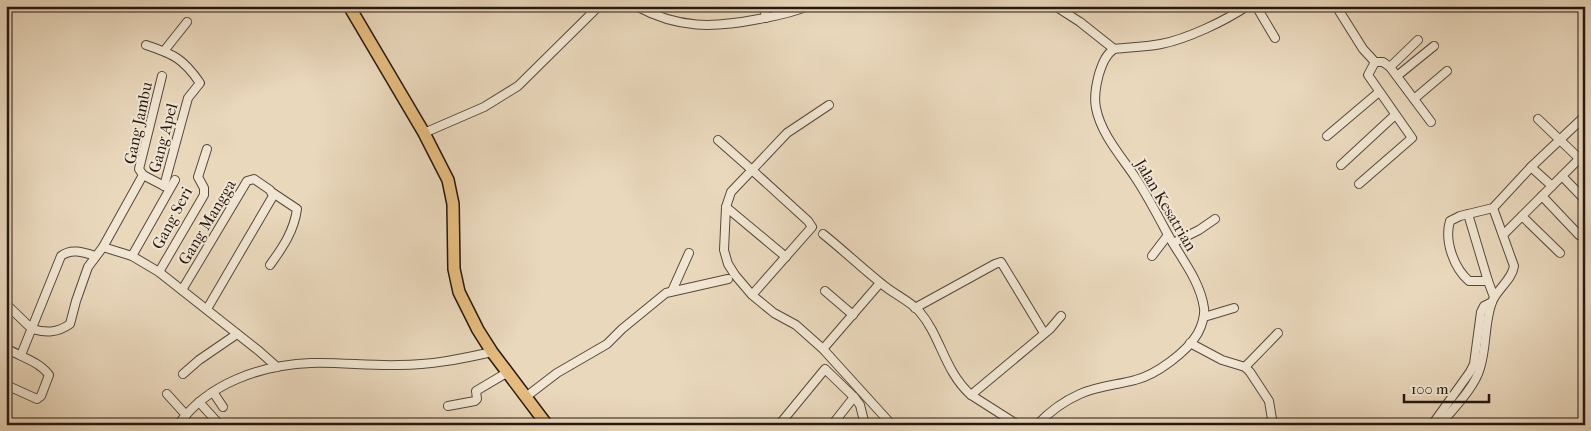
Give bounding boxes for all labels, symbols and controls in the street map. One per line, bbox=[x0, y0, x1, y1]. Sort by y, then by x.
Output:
street label: Gang Jambu bbox=[120, 80, 156, 166]
street label: Gang Apel bbox=[145, 101, 182, 175]
street label: Jalan Kesatrian bbox=[1130, 154, 1201, 255]
street label: Gang Mangga bbox=[174, 176, 240, 268]
street label: Gang Seri bbox=[148, 183, 196, 252]
scale bar bbox=[1404, 371, 1488, 403]
text: 100 m bbox=[1411, 380, 1449, 398]

